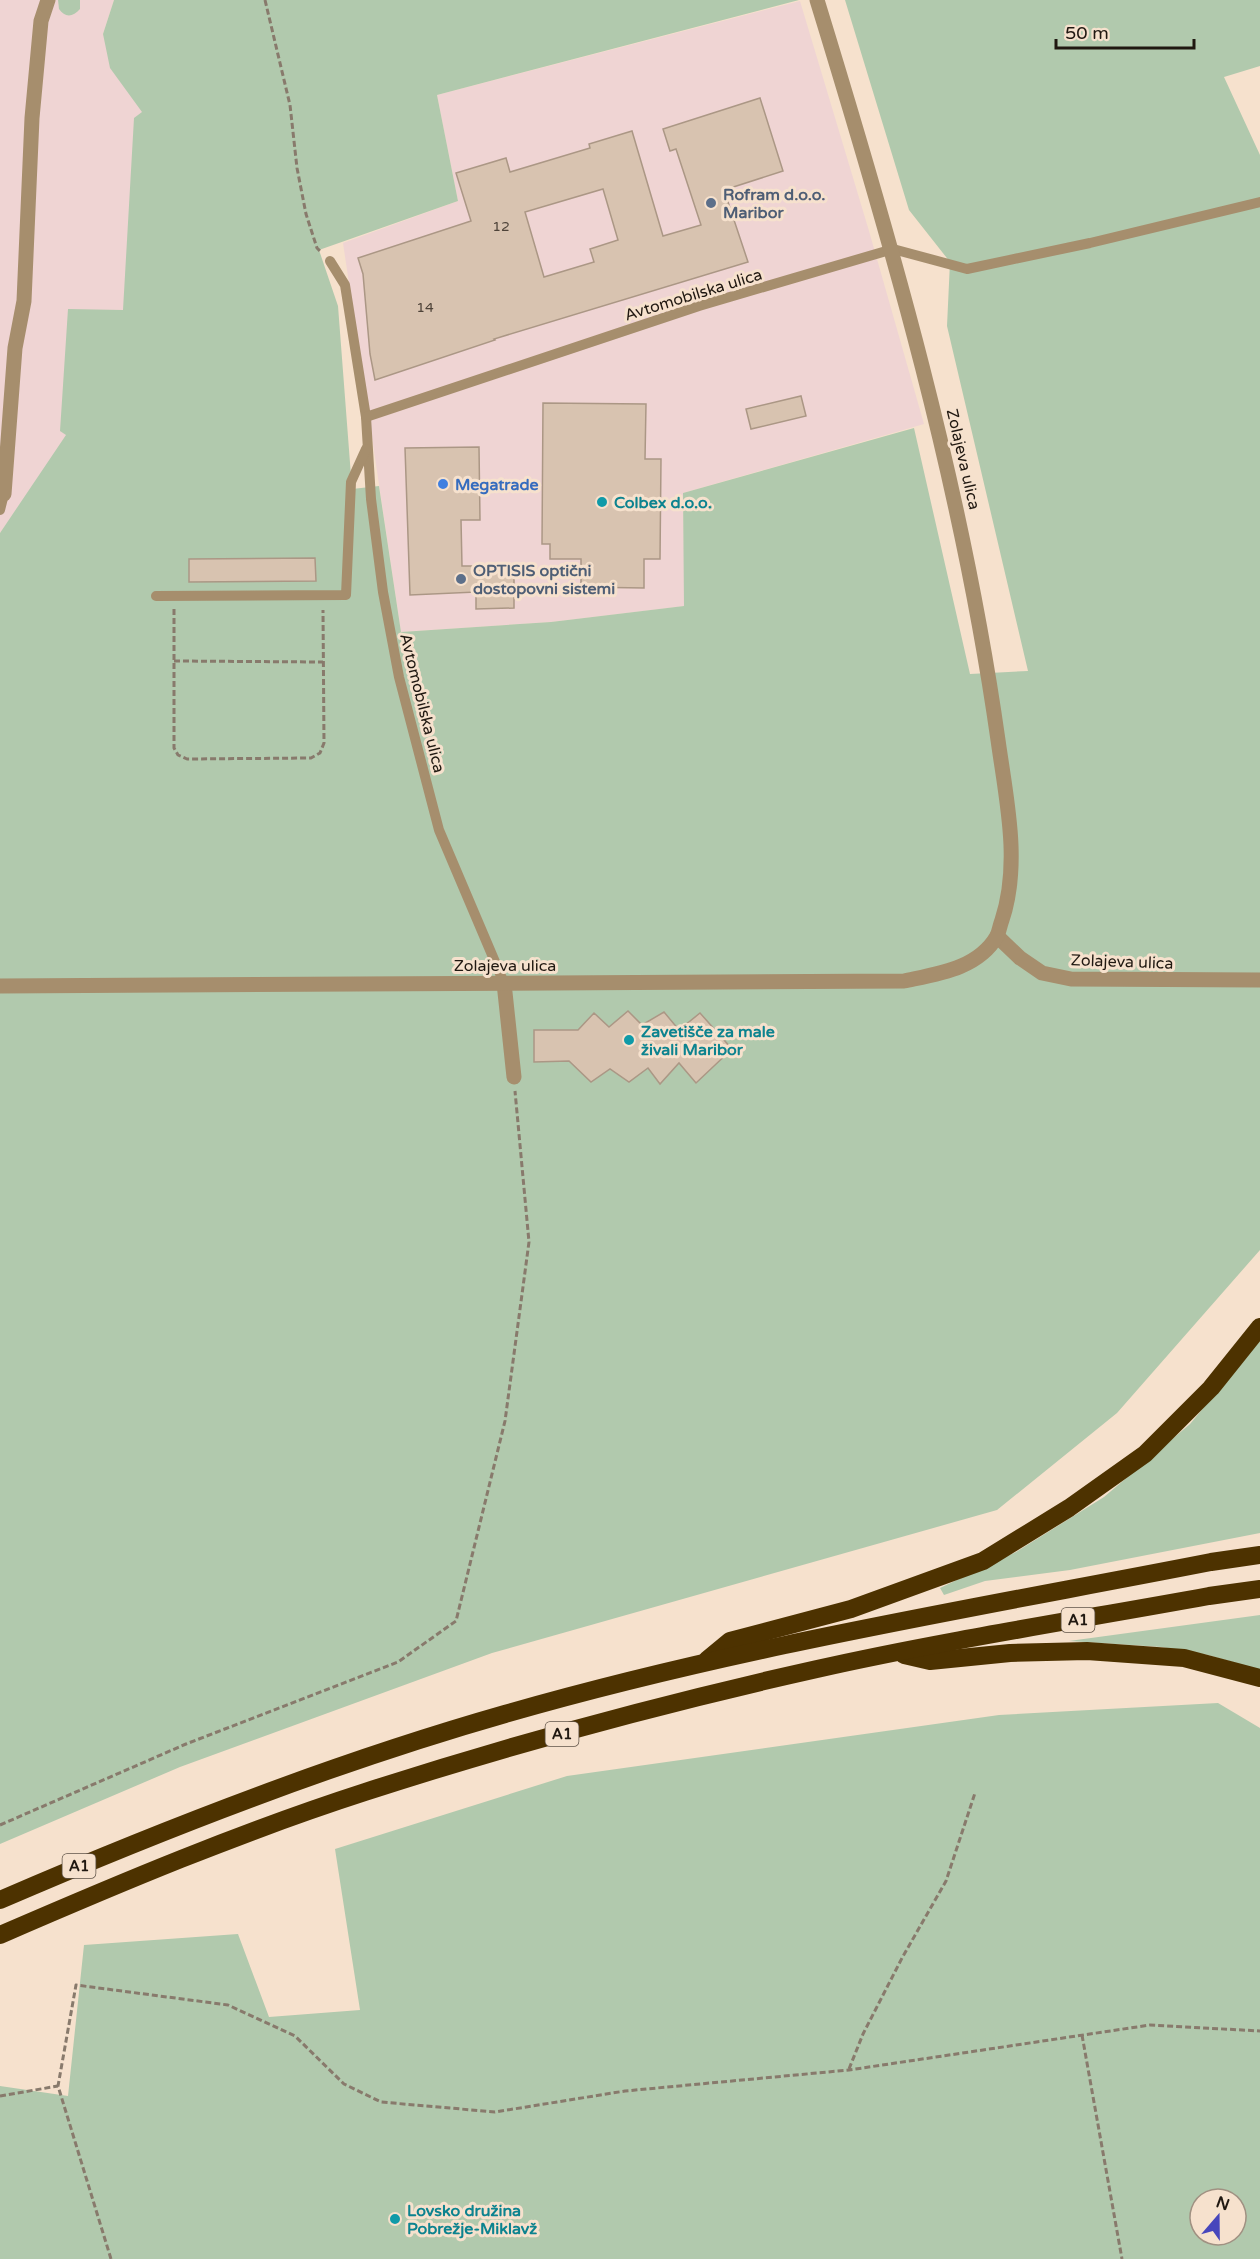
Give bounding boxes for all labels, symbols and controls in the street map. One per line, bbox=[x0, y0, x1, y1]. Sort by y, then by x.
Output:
scale bar bbox=[1056, 12, 1194, 50]
text: 50 m bbox=[1065, 22, 1109, 44]
place label: Rofram d.o.o. Maribor bbox=[723, 185, 826, 223]
marker: Rofram d.o.o. Maribor bbox=[704, 196, 718, 210]
house number: 12 bbox=[492, 218, 510, 235]
street label: Avtomobilska ulica bbox=[622, 264, 765, 325]
house number: 14 bbox=[416, 299, 434, 316]
street label: Zolajeva ulica bbox=[942, 407, 984, 512]
place label: Megatrade bbox=[455, 475, 539, 495]
marker: Megatrade bbox=[436, 477, 450, 491]
place label: Colbex d.o.o. bbox=[614, 493, 712, 513]
marker: Colbex d.o.o. bbox=[595, 495, 609, 509]
place label: OPTISIS optični dostopovni sistemi bbox=[473, 561, 615, 599]
marker: OPTISIS optični dostopovni sistemi bbox=[454, 572, 468, 586]
street label: Avtomobilska ulica bbox=[395, 631, 449, 775]
street label: Zolajeva ulica bbox=[1070, 950, 1174, 974]
street label: Zolajeva ulica bbox=[454, 956, 556, 976]
place label: Zavetišče za male živali Maribor bbox=[641, 1022, 775, 1060]
marker: Zavetišče za male živali Maribor bbox=[622, 1033, 636, 1047]
road number: A1 bbox=[1062, 1608, 1094, 1632]
road number: A1 bbox=[546, 1722, 578, 1746]
road number: A1 bbox=[62, 1854, 96, 1878]
north arrow bbox=[1188, 2187, 1248, 2247]
text: N bbox=[1213, 2192, 1232, 2215]
place label: Lovsko družina Pobrežje-Miklavž bbox=[407, 2201, 537, 2239]
marker: Lovsko družina Pobrežje-Miklavž bbox=[388, 2212, 402, 2226]

